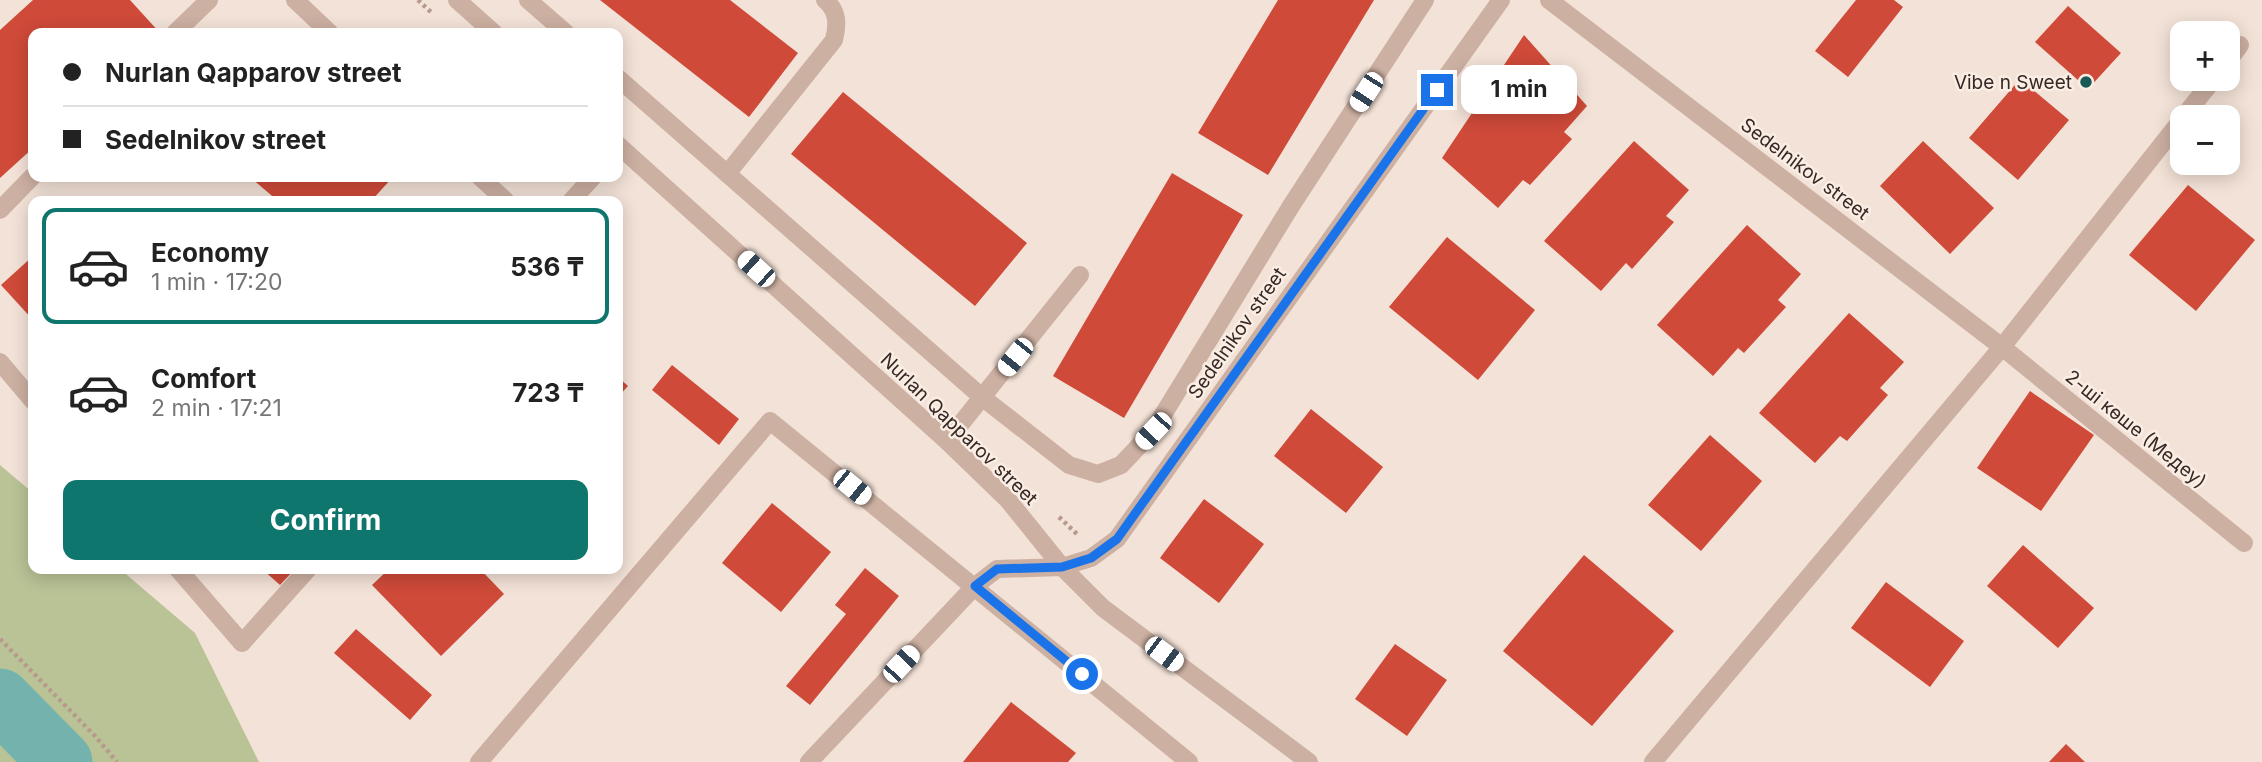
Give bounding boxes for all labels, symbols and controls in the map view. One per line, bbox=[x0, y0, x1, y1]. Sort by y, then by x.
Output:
map controls bbox=[2170, 21, 2240, 175]
button: + bbox=[2170, 21, 2240, 91]
text: Nurlan Qapparov street bbox=[105, 57, 402, 88]
callout: 1 min bbox=[1462, 66, 1577, 114]
car bbox=[1346, 69, 1387, 115]
place label: Vibe n Sweet bbox=[1954, 71, 2072, 94]
route end bbox=[1421, 74, 1453, 106]
marker: Vibe n Sweet bbox=[2078, 74, 2094, 90]
text: 1 min bbox=[1491, 75, 1547, 103]
button: − bbox=[2170, 105, 2240, 175]
street label: Sedelnikov street bbox=[1736, 113, 1874, 225]
text: Sedelnikov street bbox=[105, 124, 326, 155]
icon: car bbox=[67, 235, 130, 298]
text: Economy bbox=[151, 237, 269, 268]
car bbox=[734, 247, 779, 291]
text: 536 ₸ bbox=[510, 251, 584, 282]
street label: Sedelnikov street bbox=[1183, 263, 1291, 403]
text: 1 min · 17:20 bbox=[151, 268, 282, 296]
car bbox=[994, 334, 1037, 380]
street label: Nurlan Qapparov street bbox=[876, 348, 1042, 510]
icon: car bbox=[67, 361, 130, 424]
text: Comfort bbox=[151, 363, 256, 394]
street label: 2-ші көше (Медеу) bbox=[2061, 365, 2211, 493]
text: 723 ₸ bbox=[512, 377, 584, 408]
text: 2 min · 17:21 bbox=[151, 394, 282, 422]
car bbox=[1131, 408, 1176, 454]
car bbox=[830, 466, 875, 508]
button: Confirm bbox=[63, 480, 588, 560]
car bbox=[1141, 633, 1188, 675]
car bbox=[879, 641, 924, 687]
route start bbox=[1066, 658, 1098, 690]

